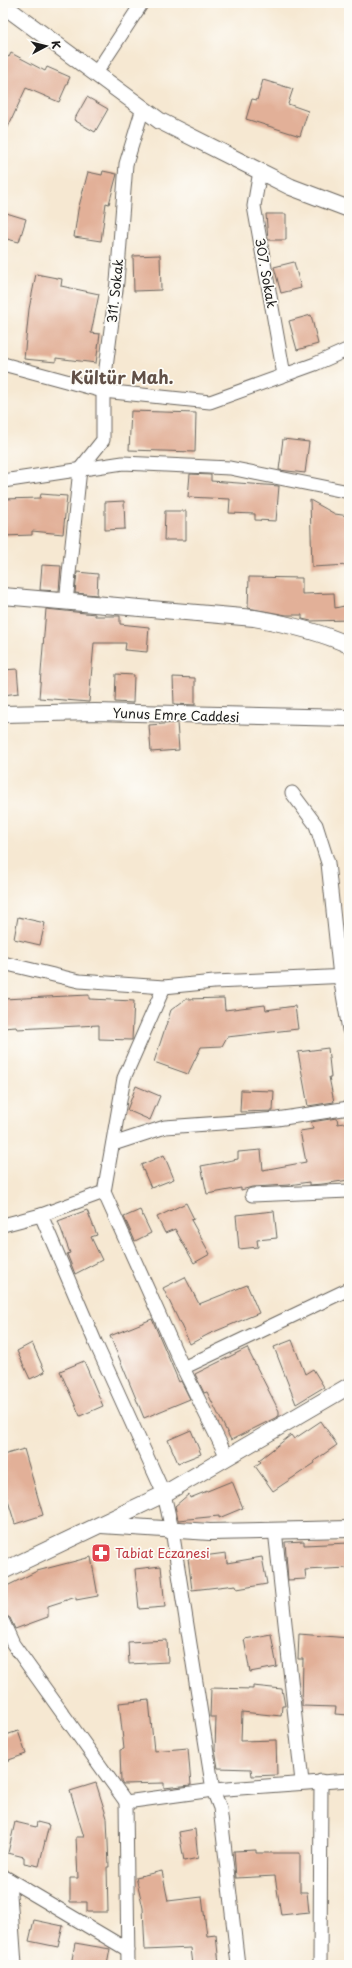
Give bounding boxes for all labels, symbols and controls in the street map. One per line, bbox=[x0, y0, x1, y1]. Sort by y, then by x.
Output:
north arrow bbox=[26, 26, 66, 66]
text: K bbox=[47, 40, 65, 50]
street label: 307. Sokak bbox=[251, 236, 282, 310]
street label: 311. Sokak bbox=[102, 257, 127, 324]
district label: Kültür Mah. bbox=[71, 364, 173, 390]
street label: Yunus Emre Caddesi bbox=[112, 703, 240, 726]
pharmacy icon: Tabiat Eczanesi bbox=[90, 1542, 112, 1564]
place label: Tabiat Eczanesi bbox=[115, 1543, 210, 1562]

